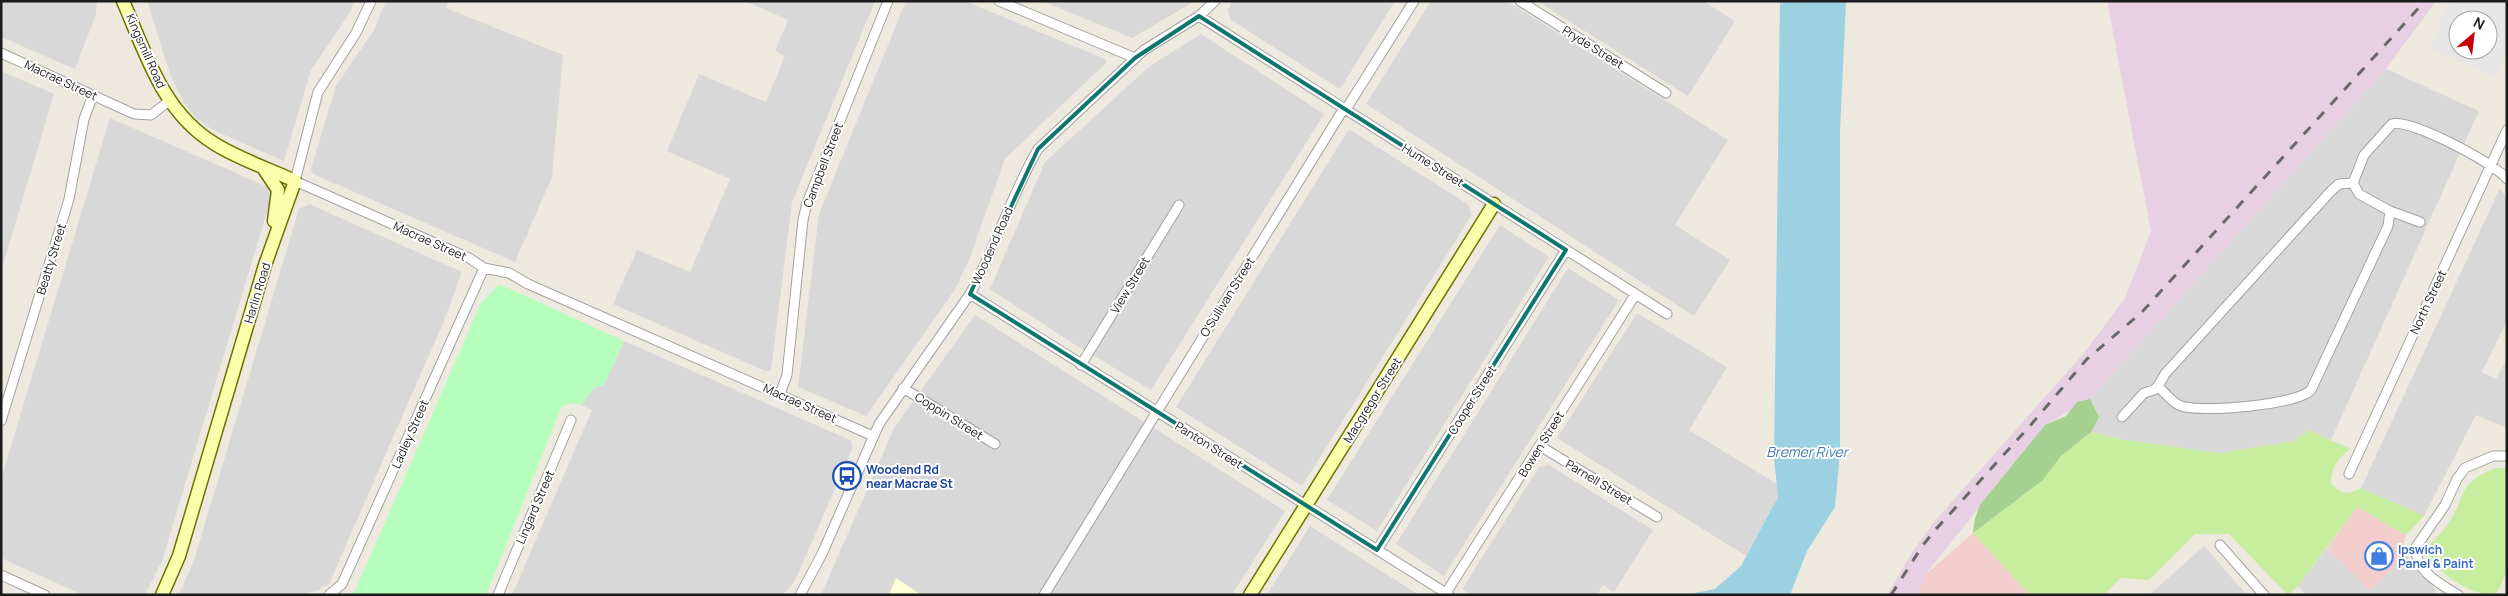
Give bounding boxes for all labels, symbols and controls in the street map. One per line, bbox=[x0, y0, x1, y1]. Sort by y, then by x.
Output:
north arrow bbox=[2448, 10, 2498, 60]
street label: Kingsmill Road bbox=[122, 11, 170, 91]
text: N bbox=[2470, 12, 2488, 34]
street label: Pryde Street bbox=[1559, 21, 1627, 73]
street label: Macrae Street bbox=[22, 56, 100, 104]
street label: Campbell Street bbox=[799, 120, 847, 210]
street label: Hume Street bbox=[1399, 139, 1467, 191]
street label: Woodend Road bbox=[967, 204, 1017, 288]
street label: Macrae Street bbox=[391, 217, 470, 265]
street label: Beatty Street bbox=[32, 221, 70, 297]
street label: View Street bbox=[1106, 253, 1154, 317]
street label: O'Sullivan Street bbox=[1196, 254, 1258, 340]
street label: Harlin Road bbox=[240, 260, 274, 326]
street label: North Street bbox=[2406, 267, 2450, 337]
street label: Macgregor Street bbox=[1339, 354, 1405, 446]
street label: Cooper Street bbox=[1444, 362, 1500, 438]
street label: Macrae Street bbox=[761, 379, 840, 427]
street label: Coppin Street bbox=[912, 388, 987, 444]
street label: Ladley Street bbox=[387, 397, 433, 471]
street label: Bowen Street bbox=[1514, 408, 1568, 480]
street label: Panton Street bbox=[1172, 417, 1246, 473]
water label: Bremer River bbox=[1766, 442, 1850, 461]
street label: Parnell Street bbox=[1562, 455, 1636, 509]
bus stop icon: Woodend Rd near Macrae St bbox=[832, 461, 862, 491]
place label: Woodend Rd near Macrae St bbox=[866, 461, 953, 492]
street label: Lingard Street bbox=[512, 467, 558, 547]
shop icon: Ipswich Panel & Paint bbox=[2364, 541, 2394, 571]
place label: Ipswich Panel & Paint bbox=[2398, 541, 2474, 572]

